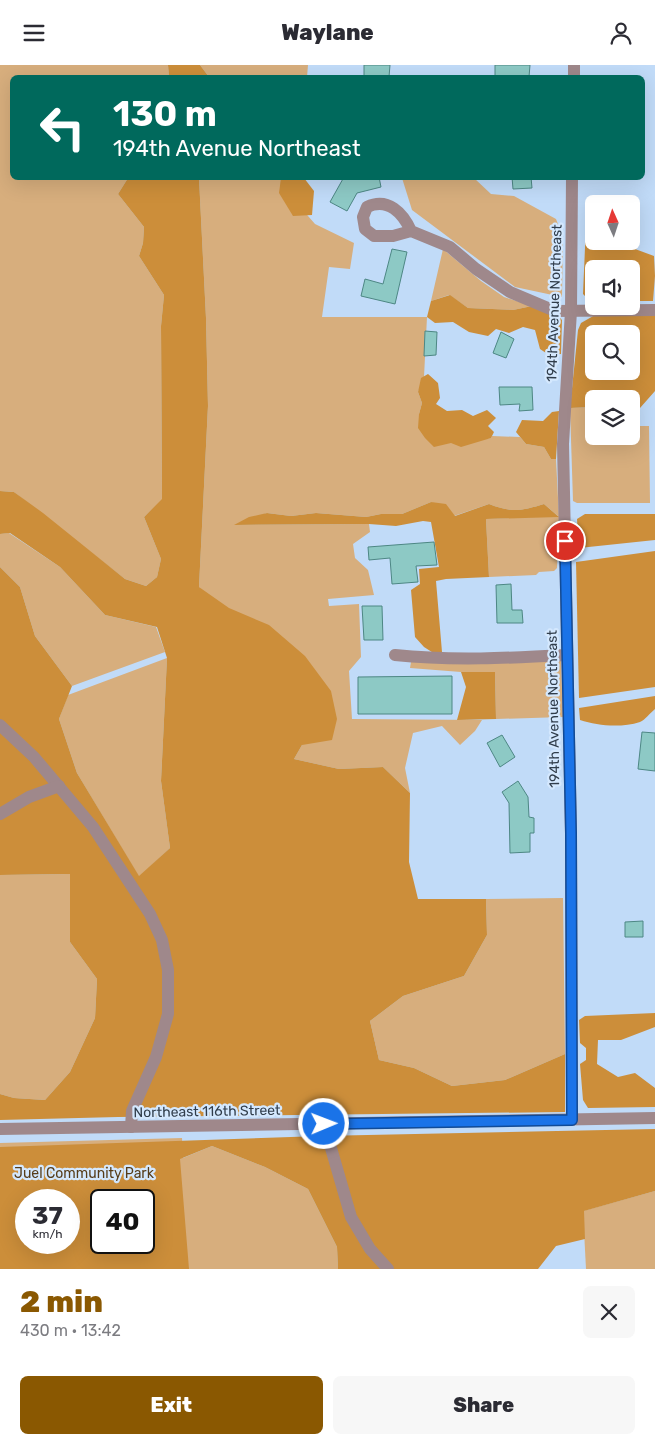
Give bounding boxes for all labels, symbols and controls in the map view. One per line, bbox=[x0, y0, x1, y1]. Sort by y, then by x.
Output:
icon: menu bbox=[20, 19, 48, 47]
text: Waylane bbox=[281, 19, 374, 46]
icon: person bbox=[607, 19, 635, 47]
text: 130 m bbox=[113, 93, 217, 135]
icon: left bbox=[30, 95, 95, 160]
text: 194th Avenue Northeast bbox=[113, 135, 361, 162]
north arrow bbox=[585, 195, 640, 250]
map controls bbox=[585, 195, 640, 445]
street label: 194th Avenue Northeast bbox=[543, 223, 566, 382]
button: sound bbox=[585, 260, 640, 315]
button: search bbox=[585, 325, 640, 380]
button: layers bbox=[585, 390, 640, 445]
pin bbox=[544, 520, 586, 562]
icon: arrive bbox=[551, 527, 579, 555]
street label: 194th Avenue Northeast bbox=[544, 630, 563, 788]
position arrow bbox=[297, 1097, 349, 1149]
street label: Northeast 116th Street bbox=[133, 1102, 281, 1121]
park label: Juel Community Park bbox=[14, 1165, 155, 1182]
speed limit sign: 40 bbox=[90, 1189, 155, 1254]
text: 37 bbox=[32, 1201, 63, 1230]
text: km/h bbox=[33, 1227, 62, 1241]
text: 2 min bbox=[20, 1284, 103, 1320]
button: close bbox=[583, 1286, 635, 1338]
text: 430 m · 13:42 bbox=[20, 1321, 121, 1340]
button: Exit bbox=[20, 1376, 323, 1434]
button: Share bbox=[333, 1376, 635, 1434]

